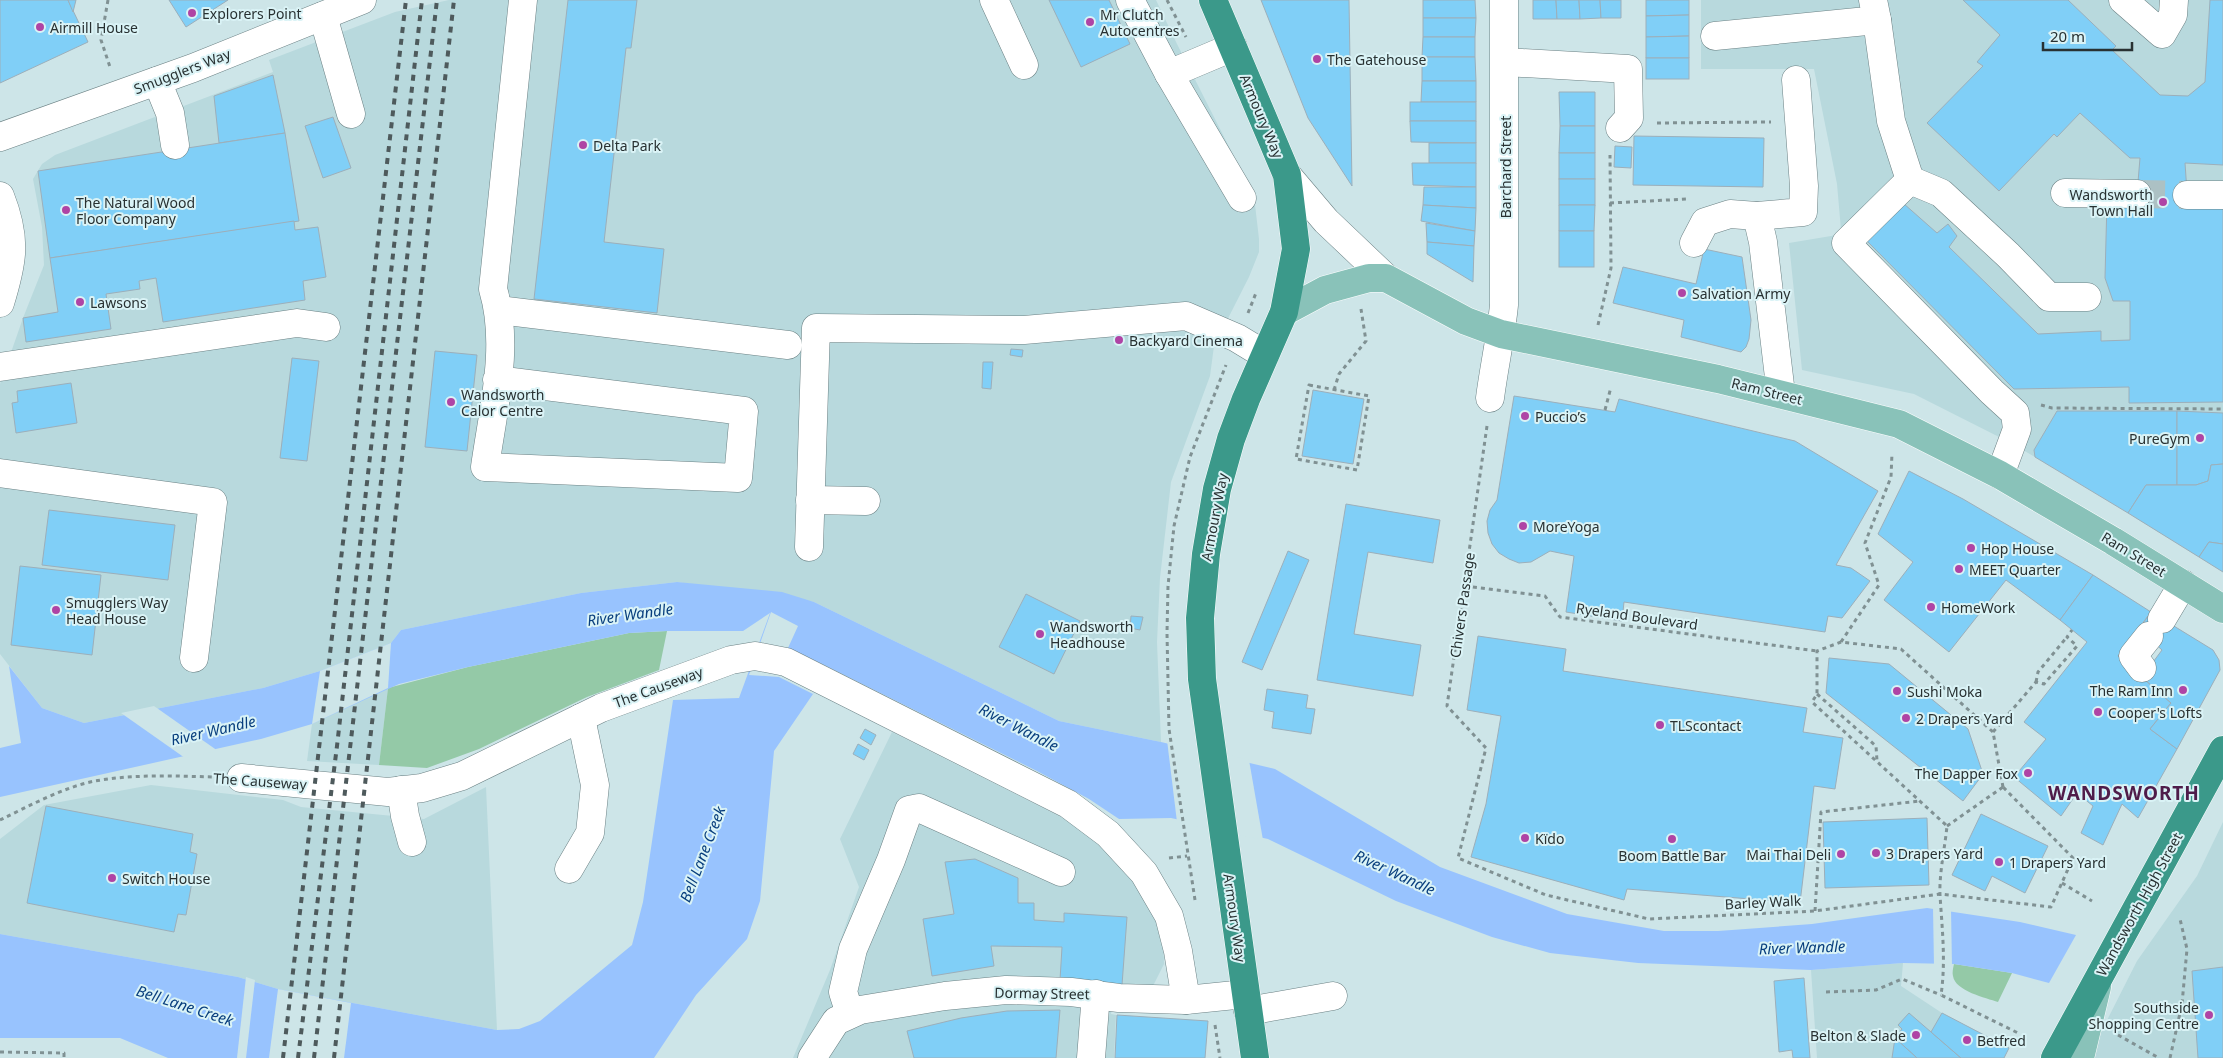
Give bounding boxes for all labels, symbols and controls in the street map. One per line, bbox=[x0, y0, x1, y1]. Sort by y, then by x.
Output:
place label: Explorers Point bbox=[202, 4, 302, 23]
place label: Mr Clutch Autocentres bbox=[1100, 5, 1180, 40]
marker: Explorers Point bbox=[186, 7, 198, 19]
marker: Mr Clutch Autocentres bbox=[1084, 16, 1096, 28]
place label: Airmill House bbox=[50, 18, 138, 37]
scale bar bbox=[2043, 20, 2132, 52]
marker: Airmill House bbox=[34, 21, 46, 33]
text: 20 m bbox=[2050, 26, 2085, 46]
street label: Smugglers Way bbox=[131, 44, 234, 98]
place label: The Gatehouse bbox=[1327, 50, 1426, 69]
marker: The Gatehouse bbox=[1311, 53, 1323, 65]
street label: Armoury Way bbox=[1236, 71, 1289, 162]
street label: Barchard Street bbox=[1496, 116, 1515, 218]
place label: Delta Park bbox=[593, 136, 661, 155]
marker: Delta Park bbox=[577, 139, 589, 151]
place label: Wandsworth Town Hall bbox=[2069, 185, 2153, 220]
place label: The Natural Wood Floor Company bbox=[76, 193, 195, 228]
marker: Wandsworth Town Hall bbox=[2157, 196, 2169, 208]
marker: The Natural Wood Floor Company bbox=[60, 204, 72, 216]
place label: Salvation Army bbox=[1692, 284, 1791, 303]
marker: Salvation Army bbox=[1676, 287, 1688, 299]
place label: Lawsons bbox=[90, 293, 147, 312]
marker: Lawsons bbox=[74, 296, 86, 308]
place label: Backyard Cinema bbox=[1129, 331, 1243, 350]
marker: Backyard Cinema bbox=[1113, 334, 1125, 346]
street label: Ram Street bbox=[1730, 373, 1804, 409]
place label: Wandsworth Calor Centre bbox=[461, 385, 545, 420]
marker: Wandsworth Calor Centre bbox=[445, 396, 457, 408]
place label: Puccio’s bbox=[1535, 407, 1587, 426]
marker: Puccio’s bbox=[1519, 410, 1531, 422]
place label: PureGym bbox=[2129, 429, 2190, 448]
marker: PureGym bbox=[2194, 432, 2206, 444]
street label: Armoury Way bbox=[1196, 471, 1232, 563]
place label: MoreYoga bbox=[1533, 517, 1600, 536]
marker: MoreYoga bbox=[1517, 520, 1529, 532]
street label: Ram Street bbox=[2098, 527, 2170, 581]
place label: Hop House bbox=[1981, 539, 2054, 558]
marker: Hop House bbox=[1965, 542, 1977, 554]
street label: Chivers Passage bbox=[1445, 551, 1479, 659]
place label: MEET Quarter bbox=[1969, 560, 2061, 579]
marker: MEET Quarter bbox=[1953, 563, 1965, 575]
place label: Smugglers Way Head House bbox=[66, 593, 169, 628]
water label: River Wandle bbox=[586, 598, 675, 630]
street label: Ryeland Boulevard bbox=[1575, 598, 1699, 634]
place label: HomeWork bbox=[1941, 598, 2016, 617]
marker: HomeWork bbox=[1925, 601, 1937, 613]
marker: Smugglers Way Head House bbox=[50, 604, 62, 616]
place label: Wandsworth Headhouse bbox=[1050, 617, 1134, 652]
marker: Wandsworth Headhouse bbox=[1034, 628, 1046, 640]
street label: The Causeway bbox=[611, 662, 706, 712]
place label: The Ram Inn bbox=[2090, 681, 2173, 700]
place label: Sushi Moka bbox=[1907, 682, 1982, 701]
marker: The Ram Inn bbox=[2177, 684, 2189, 696]
marker: Sushi Moka bbox=[1891, 685, 1903, 697]
water label: River Wandle bbox=[976, 698, 1063, 756]
place label: Cooper's Lofts bbox=[2108, 703, 2202, 722]
marker: Cooper's Lofts bbox=[2092, 706, 2104, 718]
place label: 2 Drapers Yard bbox=[1916, 709, 2013, 728]
water label: River Wandle bbox=[169, 710, 258, 749]
marker: 2 Drapers Yard bbox=[1900, 712, 1912, 724]
place label: TLScontact bbox=[1670, 716, 1741, 735]
marker: TLScontact bbox=[1654, 719, 1666, 731]
place label: The Dapper Fox bbox=[1915, 764, 2019, 783]
marker: The Dapper Fox bbox=[2022, 767, 2034, 779]
street label: The Causeway bbox=[213, 768, 308, 794]
district label: WANDSWORTH bbox=[2048, 780, 2200, 806]
water label: Bell Lane Creek bbox=[675, 803, 730, 905]
place label: Kïdo bbox=[1535, 829, 1564, 848]
street label: Wandsworth High Street bbox=[2092, 829, 2186, 979]
marker: Kïdo bbox=[1519, 832, 1531, 844]
marker: Boom Battle Bar bbox=[1666, 833, 1678, 845]
place label: 3 Drapers Yard bbox=[1886, 844, 1983, 863]
water label: River Wandle bbox=[1352, 845, 1439, 900]
place label: Mai Thai Deli bbox=[1746, 845, 1831, 864]
place label: Boom Battle Bar bbox=[1618, 846, 1726, 865]
marker: 3 Drapers Yard bbox=[1870, 847, 1882, 859]
marker: Mai Thai Deli bbox=[1835, 848, 1847, 860]
place label: 1 Drapers Yard bbox=[2009, 853, 2106, 872]
marker: 1 Drapers Yard bbox=[1993, 856, 2005, 868]
place label: Switch House bbox=[122, 869, 211, 888]
marker: Switch House bbox=[106, 872, 118, 884]
street label: Armoury Way bbox=[1219, 872, 1251, 964]
street label: Barley Walk bbox=[1724, 890, 1802, 913]
water label: River Wandle bbox=[1758, 935, 1846, 959]
water label: Bell Lane Creek bbox=[134, 980, 237, 1030]
street label: Dormay Street bbox=[994, 983, 1090, 1003]
place label: Southside Shopping Centre bbox=[2089, 998, 2199, 1033]
marker: Southside Shopping Centre bbox=[2203, 1009, 2215, 1021]
place label: Belton & Slade bbox=[1810, 1026, 1906, 1045]
marker: Belton & Slade bbox=[1910, 1029, 1922, 1041]
place label: Betfred bbox=[1977, 1031, 2026, 1050]
marker: Betfred bbox=[1961, 1034, 1973, 1046]

